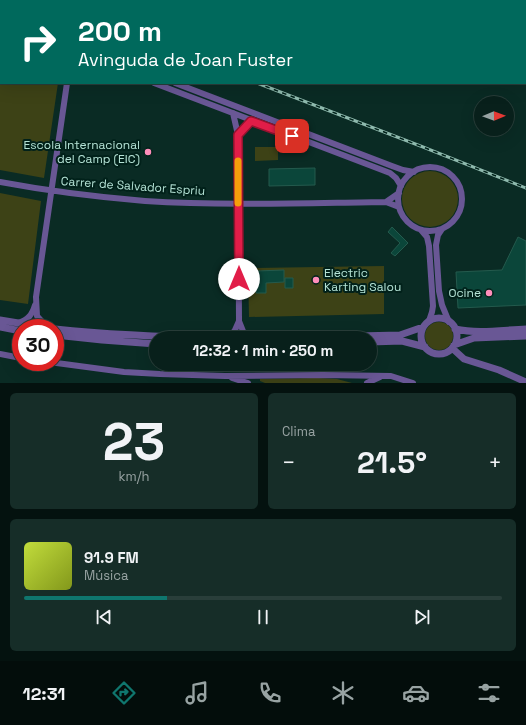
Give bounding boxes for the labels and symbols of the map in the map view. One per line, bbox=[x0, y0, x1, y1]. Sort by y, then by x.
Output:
north arrow bbox=[474, 96, 514, 136]
pin bbox=[275, 119, 309, 153]
place label: Escola Internacional del Camp (EIC) bbox=[24, 137, 140, 167]
marker: Escola Internacional del Camp (EIC) bbox=[143, 147, 153, 157]
street label: Carrer de Salvador Espriu bbox=[60, 173, 206, 199]
position arrow bbox=[218, 258, 260, 300]
place label: Electric Karting Salou bbox=[324, 265, 401, 295]
marker: Electric Karting Salou bbox=[311, 275, 321, 285]
place label: Ocine bbox=[448, 285, 481, 301]
marker: Ocine bbox=[484, 288, 494, 298]
speed limit sign: 30 bbox=[12, 319, 64, 371]

